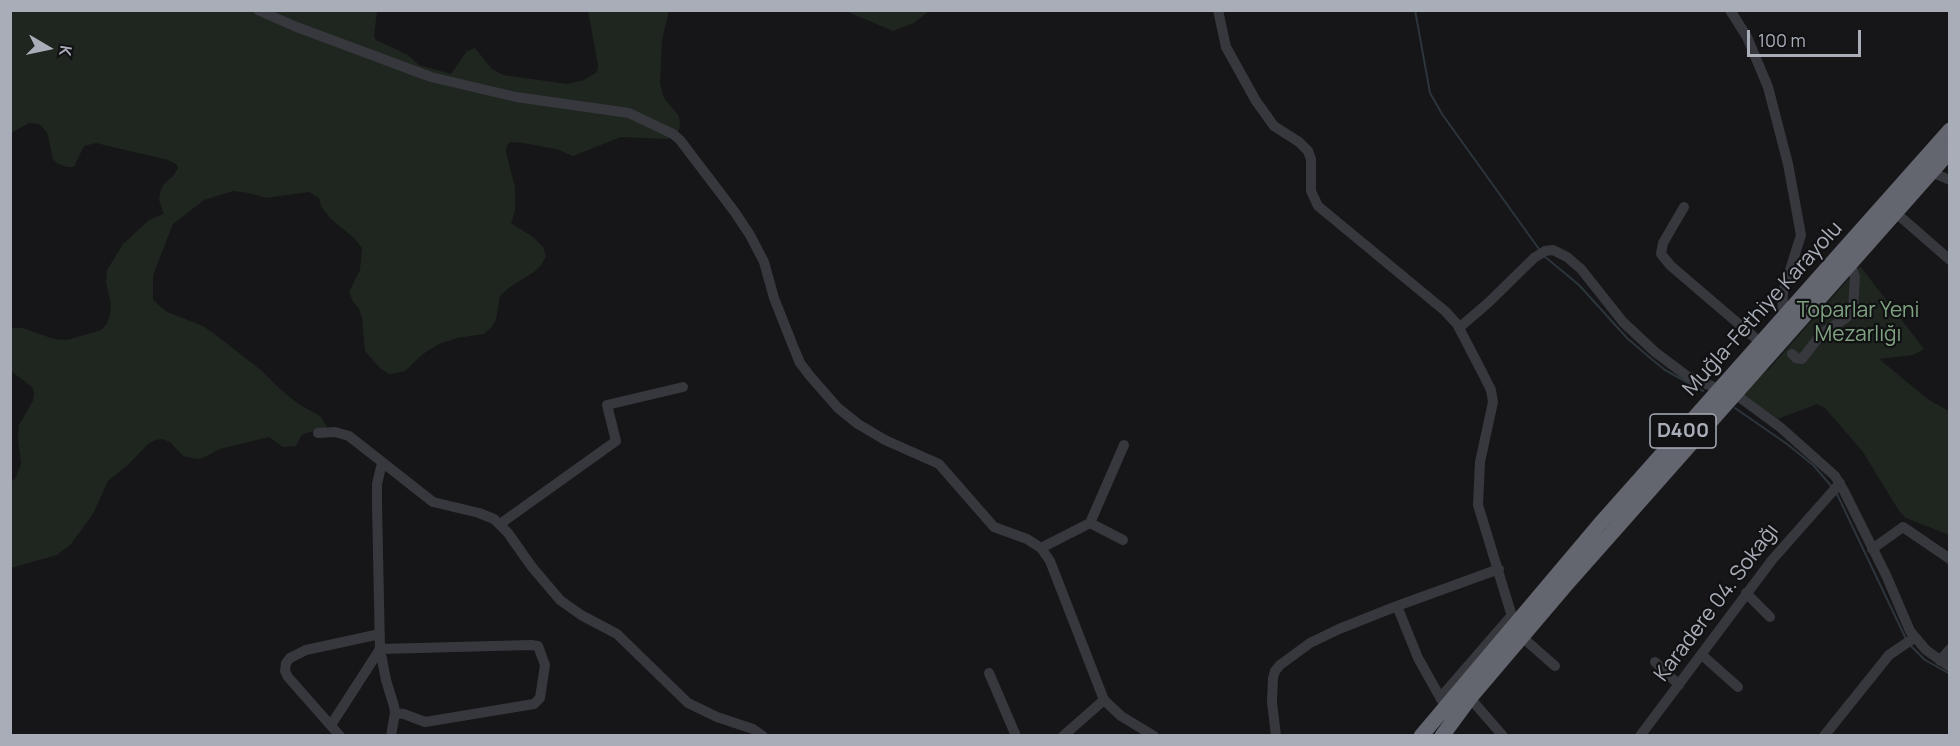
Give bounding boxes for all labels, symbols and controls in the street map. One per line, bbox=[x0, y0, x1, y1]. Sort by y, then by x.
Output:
north arrow bbox=[18, 18, 78, 78]
scale bar bbox=[1750, 18, 1864, 56]
text: 100 m bbox=[1758, 28, 1806, 52]
text: K bbox=[54, 44, 77, 58]
street label: Muğla-Fethiye Karayolu bbox=[1678, 217, 1848, 401]
park label: Toparlar Yeni Mezarlığı bbox=[1797, 298, 1919, 348]
road number: D400 bbox=[1650, 414, 1716, 448]
street label: Karadere 04. Sokağı bbox=[1650, 519, 1784, 687]

